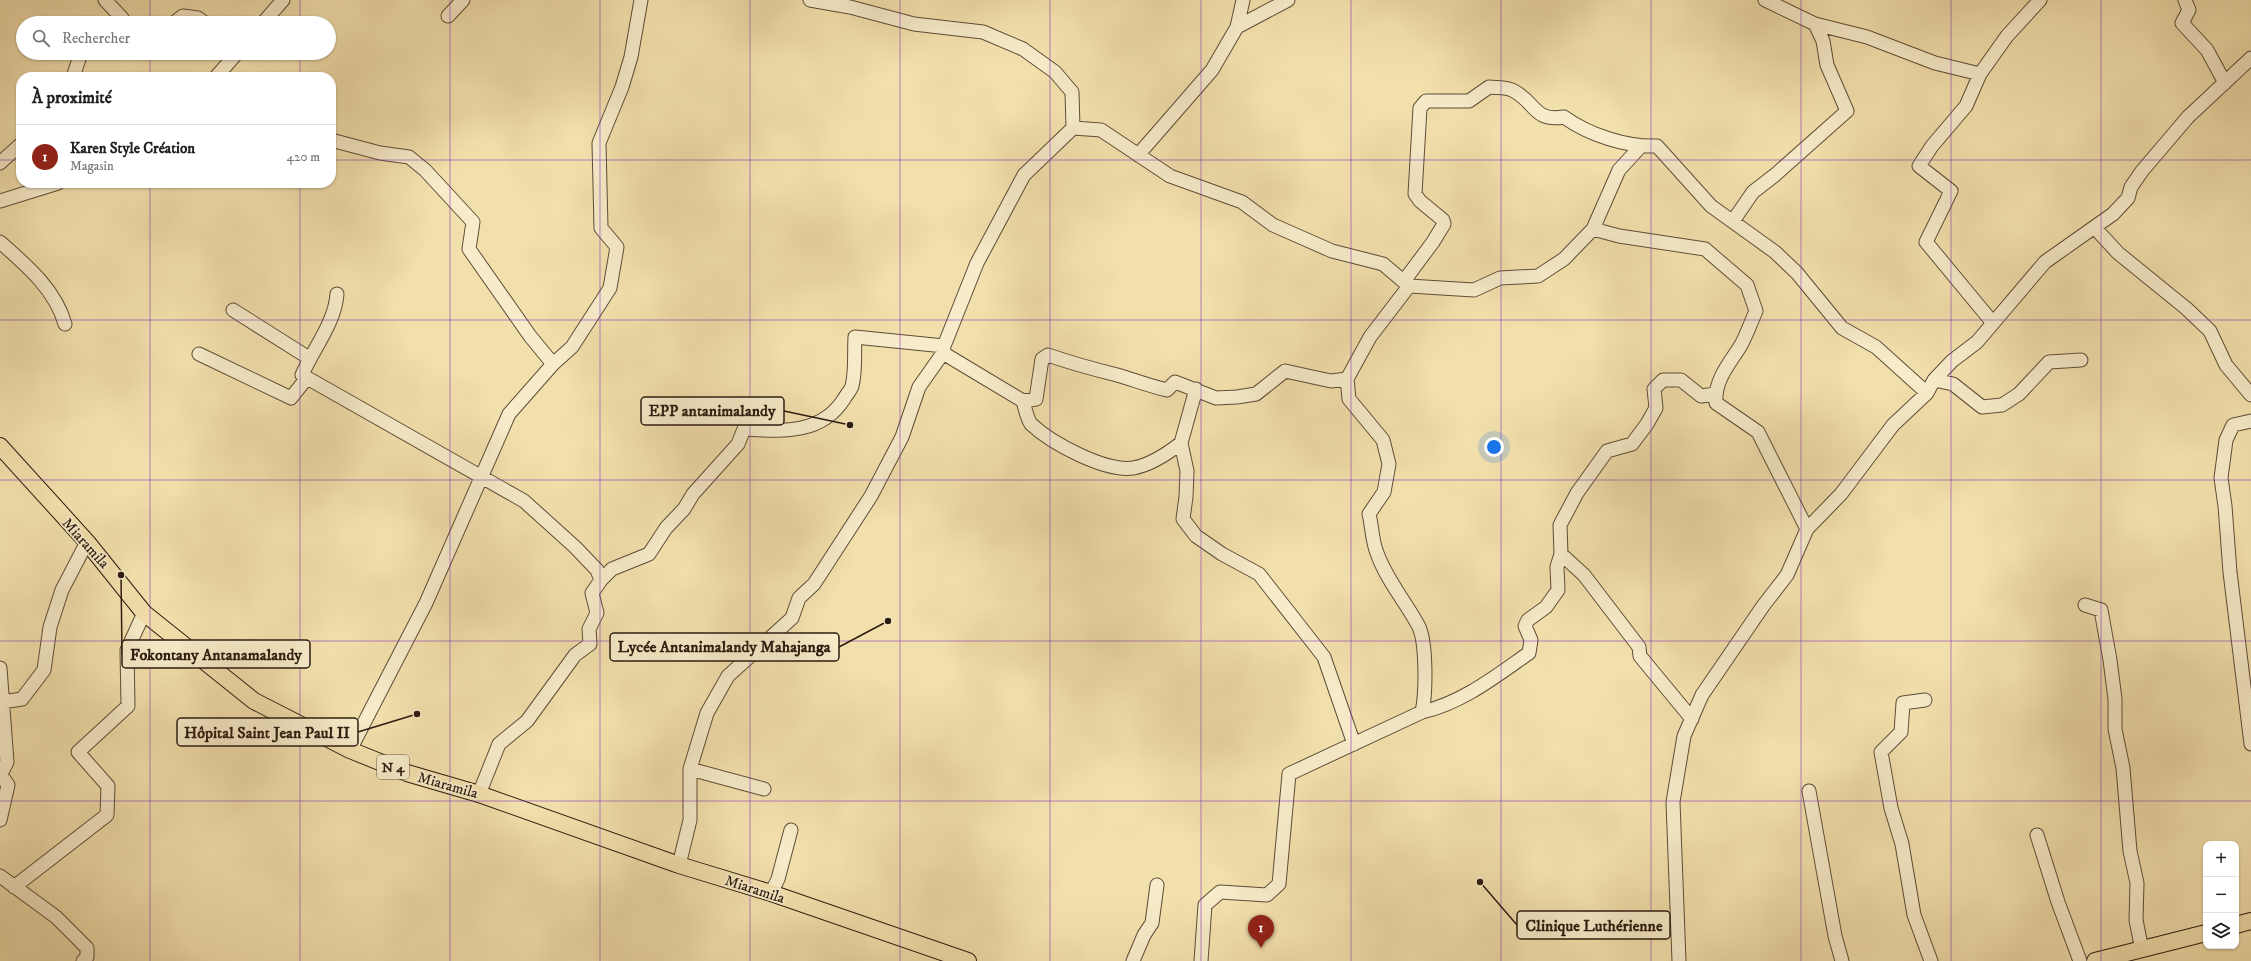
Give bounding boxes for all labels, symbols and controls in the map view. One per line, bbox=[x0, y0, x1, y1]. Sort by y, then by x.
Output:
search box bbox=[16, 16, 336, 60]
icon: search bbox=[30, 27, 52, 49]
text: Rechercher bbox=[62, 29, 130, 48]
text: À proximité bbox=[32, 87, 112, 109]
text: Karen Style Création bbox=[70, 139, 195, 158]
text: 1 bbox=[43, 149, 47, 165]
text: 420 m bbox=[287, 149, 320, 165]
text: Magasin bbox=[70, 158, 114, 174]
callout: EPP antanimalandy bbox=[641, 397, 784, 425]
text: EPP antanimalandy bbox=[648, 401, 776, 421]
your location bbox=[1484, 437, 1504, 457]
street label: Miaramila bbox=[58, 514, 114, 573]
callout: Lycée Antanimalandy Mahajanga bbox=[610, 633, 839, 661]
text: Lycée Antanimalandy Mahajanga bbox=[617, 637, 832, 657]
callout: Fokontany Antanamalandy bbox=[122, 640, 310, 668]
text: Fokontany Antanamalandy bbox=[130, 645, 302, 665]
callout: Hôpital Saint Jean Paul II bbox=[177, 718, 358, 746]
text: Hôpital Saint Jean Paul II bbox=[184, 723, 350, 743]
road number: N 4 bbox=[377, 755, 409, 779]
street label: Miaramila bbox=[415, 768, 481, 803]
map controls bbox=[2203, 841, 2239, 949]
button: + bbox=[2203, 841, 2239, 877]
street label: Miaramila bbox=[722, 871, 788, 908]
button: − bbox=[2203, 877, 2239, 913]
callout: Clinique Luthérienne bbox=[1517, 911, 1670, 939]
button: layers bbox=[2203, 913, 2239, 949]
pin: 1 bbox=[1248, 915, 1274, 948]
text: Clinique Luthérienne bbox=[1525, 916, 1663, 937]

